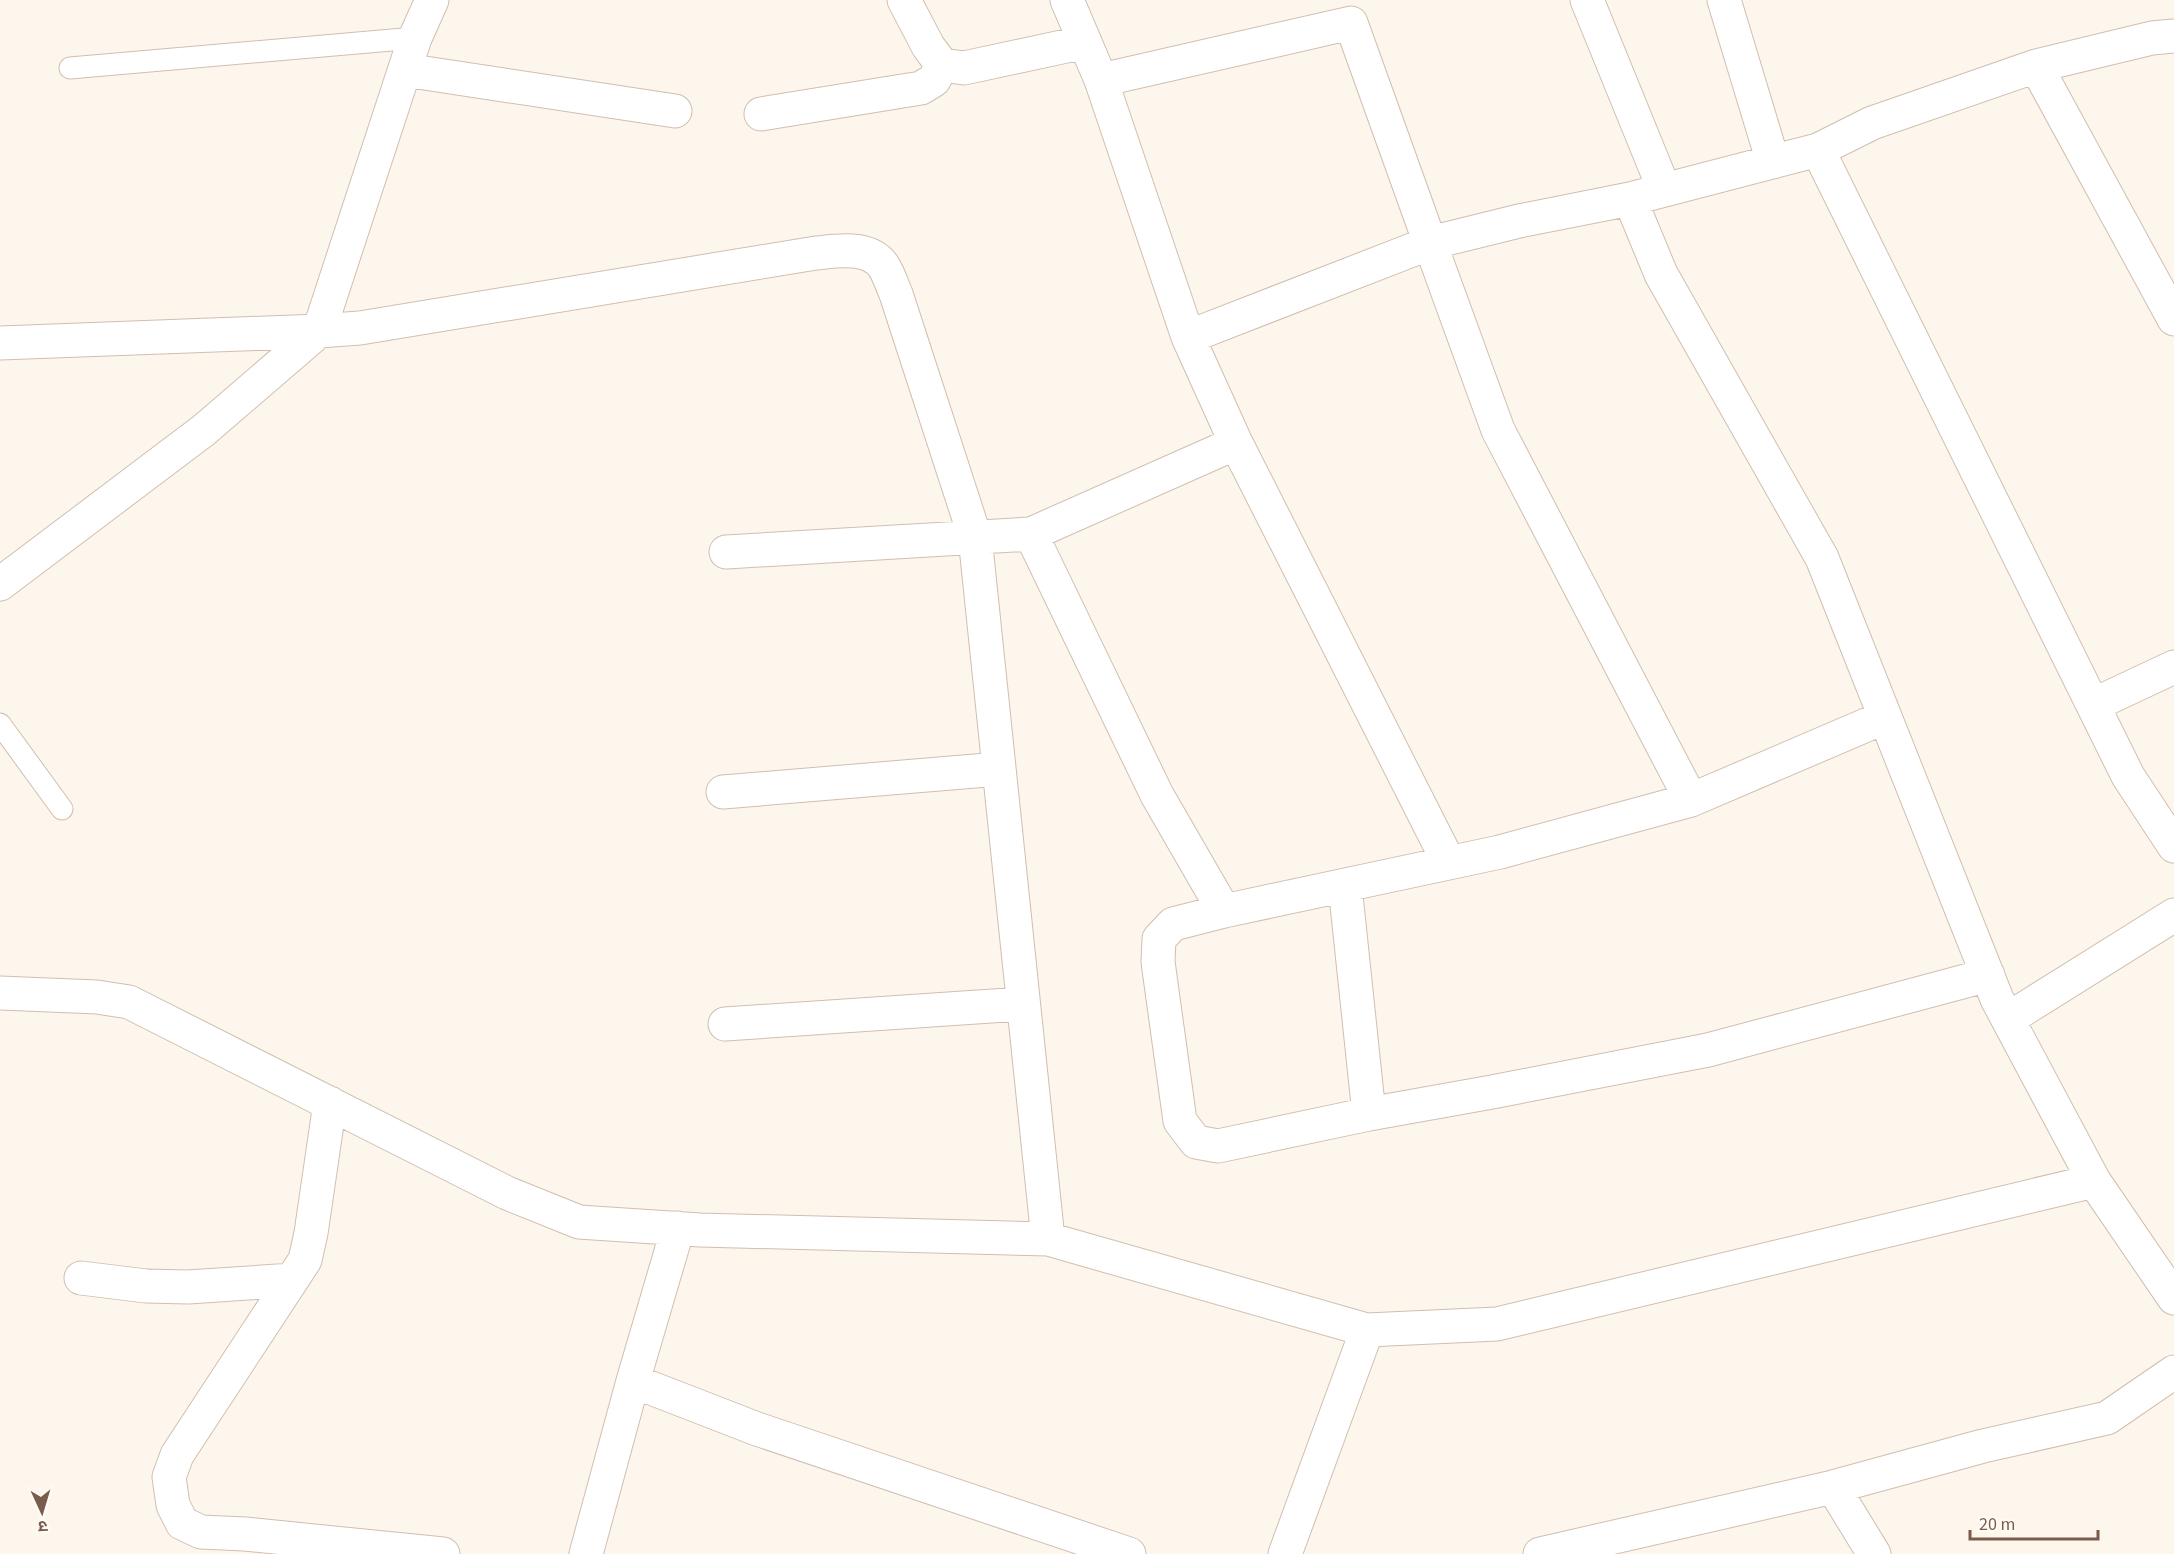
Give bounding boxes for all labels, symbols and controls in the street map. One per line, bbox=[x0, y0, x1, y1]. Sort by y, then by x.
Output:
north arrow bbox=[12, 1482, 72, 1542]
scale bar bbox=[1970, 1503, 2098, 1541]
text: 20 m bbox=[1979, 1512, 2015, 1537]
text: उ bbox=[37, 1515, 48, 1537]

